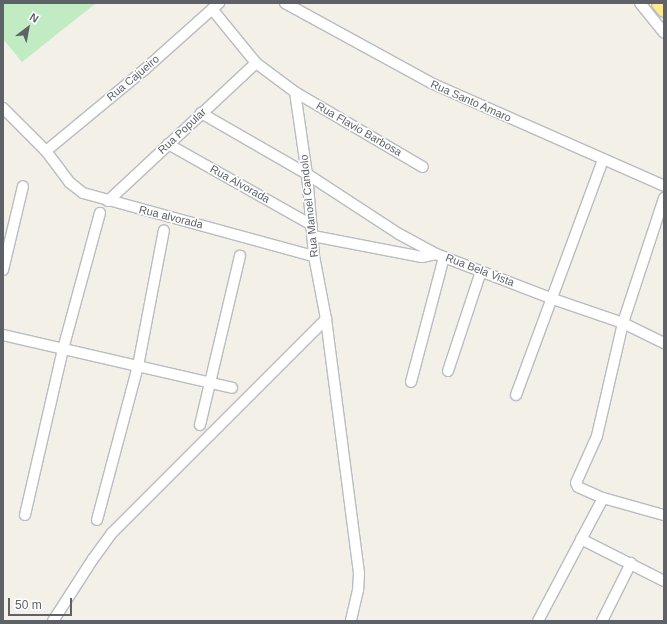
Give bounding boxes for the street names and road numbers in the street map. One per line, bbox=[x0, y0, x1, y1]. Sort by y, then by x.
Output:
street label: Rua Cajueiro bbox=[104, 52, 162, 104]
street label: Rua Santo Amaro bbox=[428, 77, 514, 125]
street label: Rua Flavio Barbosa bbox=[314, 99, 404, 159]
street label: Rua Popular bbox=[155, 105, 209, 157]
street label: Rua Manoel Candolo bbox=[297, 154, 321, 258]
street label: Rua Alvorada bbox=[208, 162, 272, 206]
street label: Rua alvorada bbox=[138, 203, 204, 231]
street label: Rua Bela Vista bbox=[444, 251, 516, 289]

